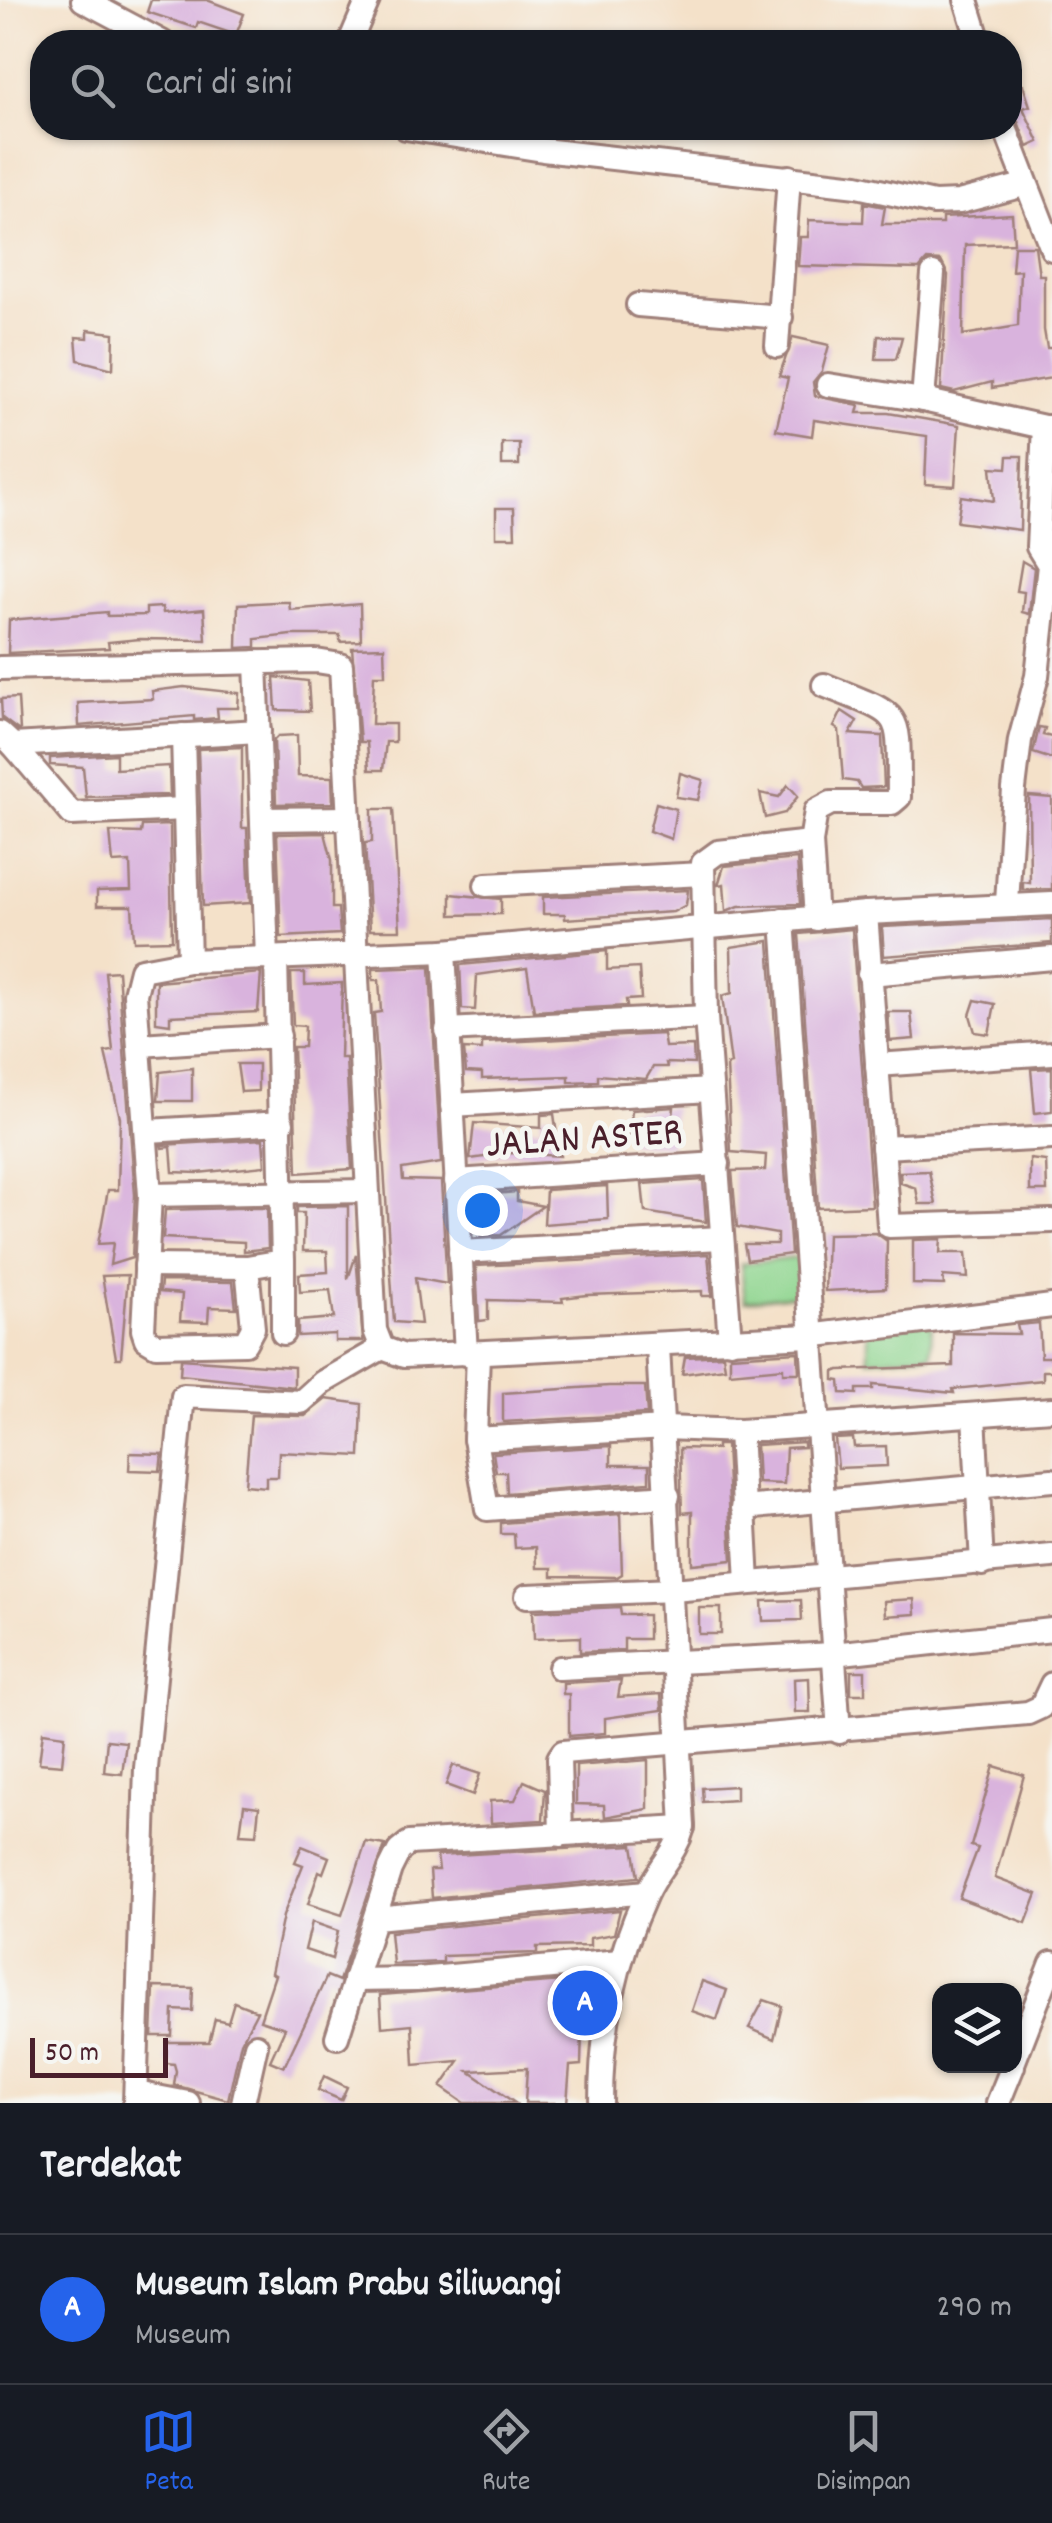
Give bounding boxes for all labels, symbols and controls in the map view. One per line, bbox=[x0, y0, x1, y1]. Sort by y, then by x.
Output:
search box bbox=[30, 30, 1022, 140]
icon: search bbox=[65, 58, 120, 113]
text: Cari di sini bbox=[145, 58, 292, 113]
street label: JALAN ASTER bbox=[484, 1106, 685, 1177]
your location bbox=[457, 1185, 508, 1236]
pin: A bbox=[552, 1966, 618, 2040]
map controls bbox=[932, 1983, 1022, 2073]
button: layers bbox=[932, 1983, 1022, 2073]
scale bar bbox=[30, 2033, 168, 2078]
text: 50 m bbox=[45, 2035, 99, 2075]
text: Terdekat bbox=[40, 2138, 181, 2198]
text: Museum Islam Prabu Siliwangi bbox=[135, 2259, 561, 2314]
text: A bbox=[64, 2286, 81, 2332]
text: 290 m bbox=[937, 2286, 1012, 2332]
text: Museum bbox=[135, 2314, 231, 2360]
tab: Peta bbox=[141, 2404, 196, 2504]
tab: Rute bbox=[479, 2404, 534, 2504]
tab: Disimpan bbox=[816, 2404, 911, 2504]

